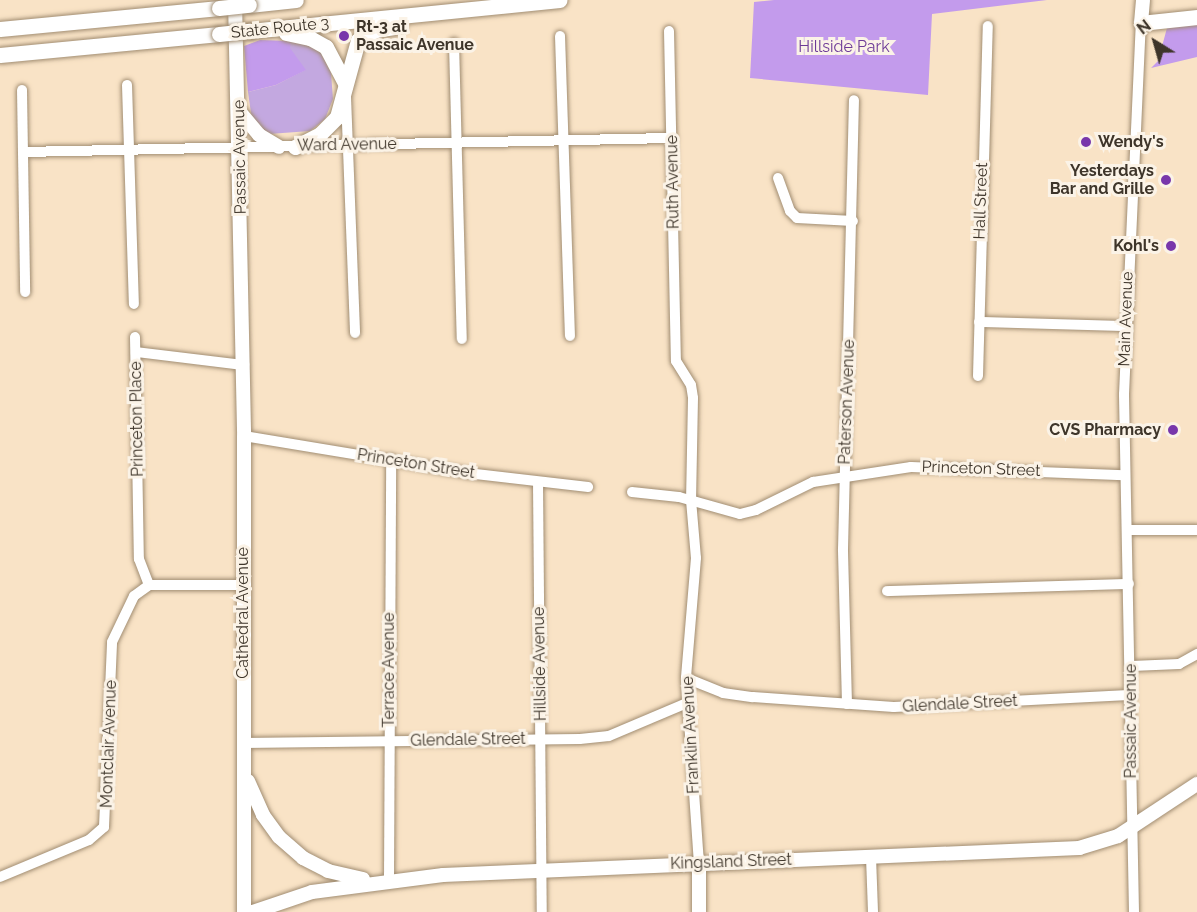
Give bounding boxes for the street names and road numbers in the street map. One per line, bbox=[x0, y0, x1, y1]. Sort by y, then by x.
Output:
street label: State Route 3 bbox=[230, 13, 330, 43]
street label: Passaic Avenue bbox=[229, 99, 251, 215]
street label: Ruth Avenue bbox=[663, 134, 683, 230]
street label: Ward Avenue bbox=[297, 135, 397, 155]
street label: Hall Street bbox=[970, 162, 992, 240]
street label: Main Avenue bbox=[1115, 271, 1137, 367]
street label: Paterson Avenue bbox=[835, 339, 859, 465]
street label: Princeton Place bbox=[126, 361, 148, 477]
street label: Princeton Street bbox=[356, 445, 476, 483]
street label: Princeton Street bbox=[921, 457, 1041, 481]
street label: Cathedral Avenue bbox=[233, 547, 253, 679]
street label: Hillside Avenue bbox=[529, 606, 551, 722]
street label: Terrace Avenue bbox=[379, 612, 399, 728]
street label: Passaic Avenue bbox=[1121, 663, 1141, 779]
street label: Franklin Avenue bbox=[678, 675, 704, 795]
street label: Montclair Avenue bbox=[97, 679, 121, 809]
street label: Glendale Street bbox=[902, 691, 1018, 717]
street label: Glendale Street bbox=[410, 729, 526, 751]
street label: Kingsland Street bbox=[670, 850, 792, 874]

